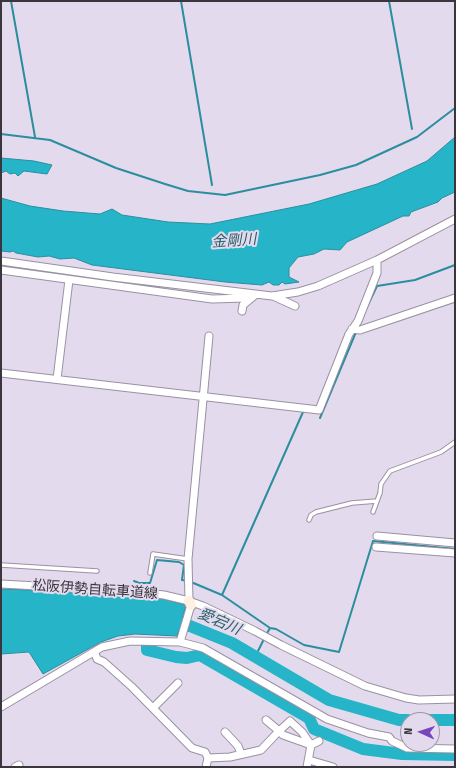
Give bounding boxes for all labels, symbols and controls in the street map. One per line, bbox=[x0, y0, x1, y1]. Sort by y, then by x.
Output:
water label: 金剛川 bbox=[211, 230, 257, 252]
street label: 松阪伊勢自転車道線 bbox=[32, 577, 158, 603]
water label: 愛宕川 bbox=[195, 605, 243, 639]
north arrow bbox=[400, 712, 440, 752]
text: N bbox=[402, 728, 415, 735]

